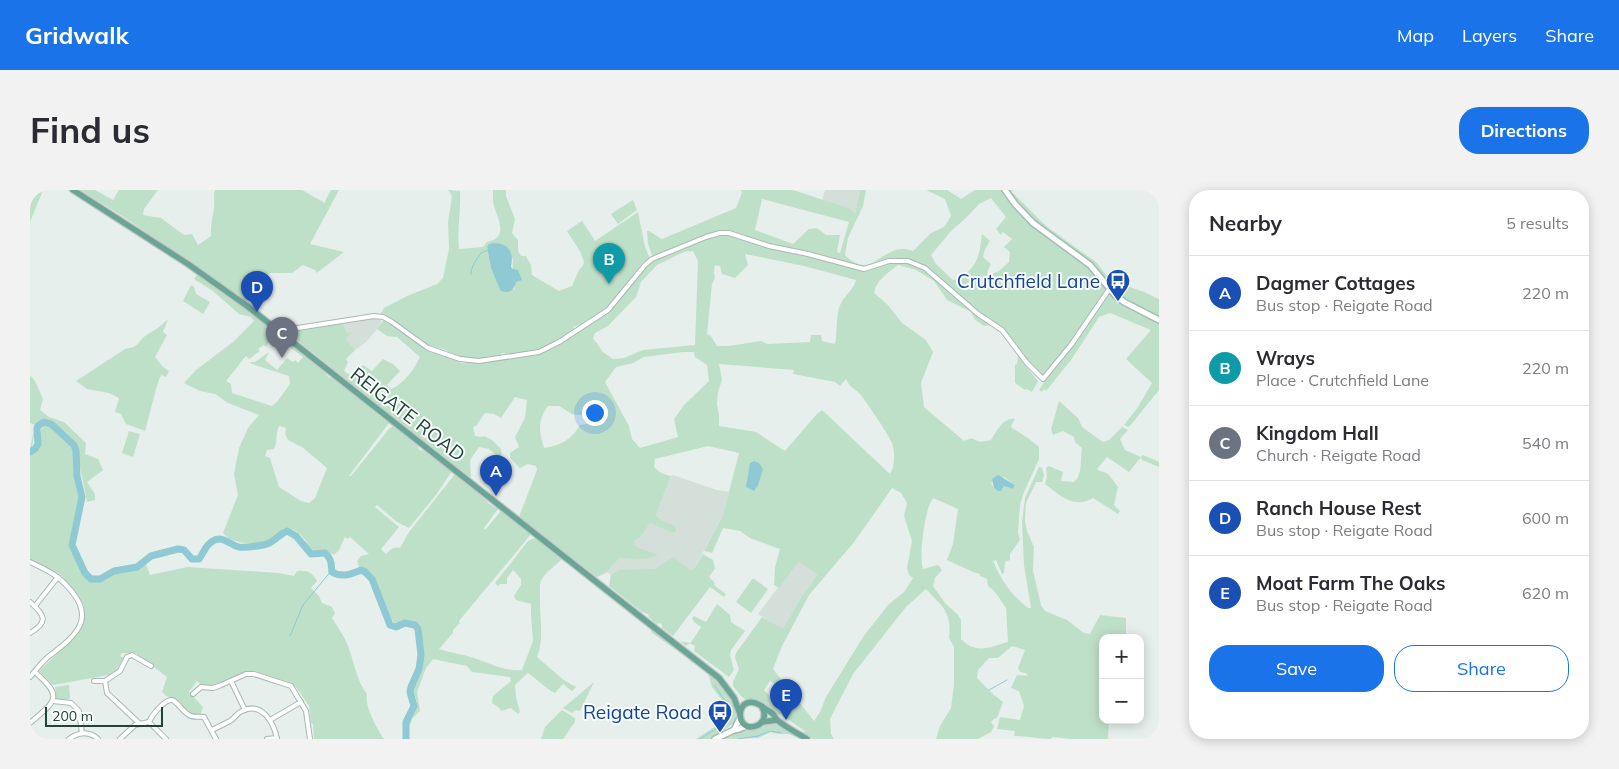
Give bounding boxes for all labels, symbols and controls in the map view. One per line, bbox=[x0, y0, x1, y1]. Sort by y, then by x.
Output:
text: Gridwalk bbox=[25, 20, 129, 50]
text: Map bbox=[1397, 24, 1434, 47]
text: Layers bbox=[1462, 24, 1517, 47]
text: Share bbox=[1545, 24, 1594, 47]
button: Directions bbox=[1459, 107, 1589, 154]
text: Find us bbox=[30, 108, 150, 152]
text: Nearby bbox=[1209, 210, 1282, 236]
text: 5 results bbox=[1506, 213, 1569, 233]
pin: B bbox=[593, 243, 625, 284]
bus stop icon: Crutchfield Lane bbox=[1105, 268, 1131, 302]
place label: Crutchfield Lane bbox=[957, 269, 1100, 293]
pin: D bbox=[241, 271, 273, 312]
text: Dagmer Cottages bbox=[1256, 271, 1415, 295]
text: A bbox=[1219, 283, 1231, 303]
text: 220 m bbox=[1522, 283, 1569, 303]
text: Bus stop · Reigate Road bbox=[1256, 295, 1433, 315]
pin: C bbox=[266, 317, 298, 358]
text: Wrays bbox=[1256, 346, 1315, 370]
text: B bbox=[1219, 358, 1231, 378]
text: 220 m bbox=[1522, 358, 1569, 378]
street label: REIGATE ROAD bbox=[346, 362, 470, 466]
text: Place · Crutchfield Lane bbox=[1256, 370, 1429, 390]
your location bbox=[582, 400, 608, 426]
text: Kingdom Hall bbox=[1256, 421, 1379, 445]
text: C bbox=[1220, 433, 1230, 453]
text: 540 m bbox=[1522, 433, 1569, 453]
text: Church · Reigate Road bbox=[1256, 445, 1421, 465]
pin: A bbox=[480, 455, 512, 496]
text: Ranch House Rest bbox=[1256, 496, 1421, 520]
text: D bbox=[1219, 508, 1231, 528]
text: 600 m bbox=[1522, 508, 1569, 528]
text: Bus stop · Reigate Road bbox=[1256, 520, 1433, 540]
text: Moat Farm The Oaks bbox=[1256, 571, 1445, 595]
text: E bbox=[1220, 583, 1230, 603]
text: 620 m bbox=[1522, 583, 1569, 603]
text: Bus stop · Reigate Road bbox=[1256, 595, 1433, 615]
map controls bbox=[1099, 634, 1144, 724]
button: + bbox=[1099, 634, 1144, 679]
button: Save bbox=[1209, 645, 1384, 692]
button: Share bbox=[1394, 645, 1569, 692]
pin: E bbox=[770, 679, 802, 720]
button: − bbox=[1099, 679, 1144, 724]
bus stop icon: Reigate Road bbox=[707, 699, 733, 733]
place label: Reigate Road bbox=[583, 700, 702, 724]
scale bar bbox=[45, 704, 162, 727]
text: 200 m bbox=[52, 707, 93, 725]

